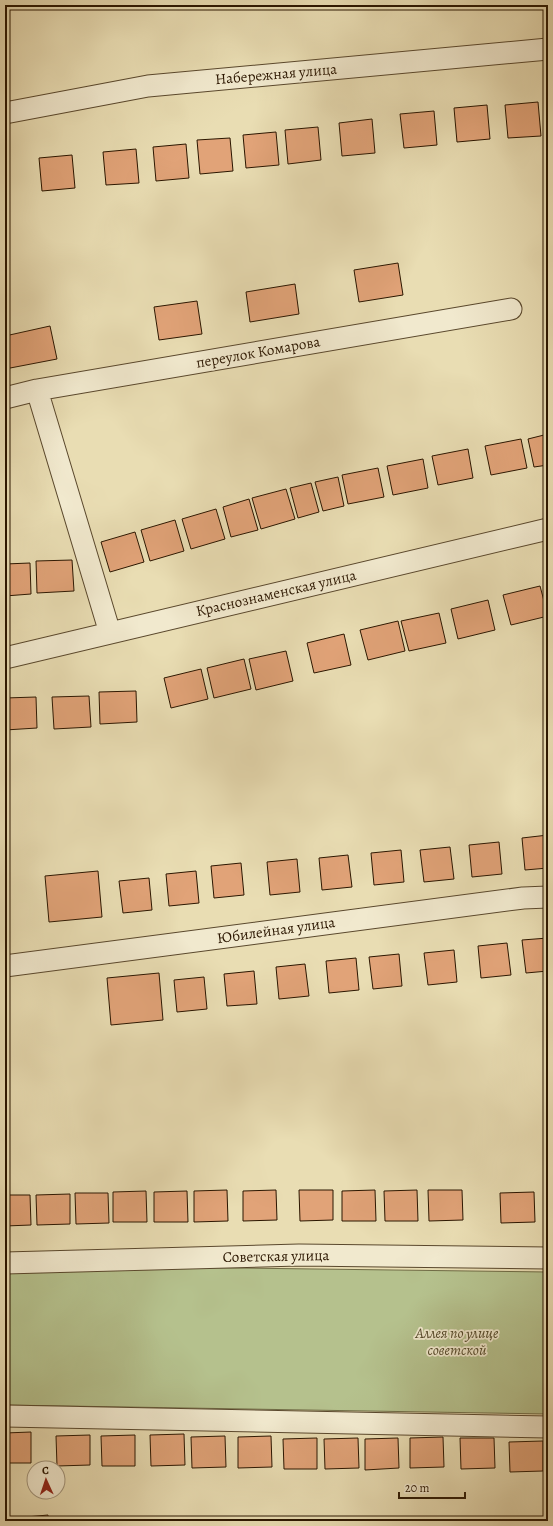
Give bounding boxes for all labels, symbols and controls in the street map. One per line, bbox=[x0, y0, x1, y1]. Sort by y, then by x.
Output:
street label: Набережная улица bbox=[214, 59, 338, 89]
street label: переулок Комарова bbox=[194, 331, 322, 373]
street label: Краснознаменская улица bbox=[194, 565, 358, 621]
street label: Юбилейная улица bbox=[216, 912, 336, 948]
street label: Советская улица bbox=[222, 1245, 330, 1267]
park label: Аллея по улице советской bbox=[415, 1323, 499, 1360]
north arrow bbox=[26, 1460, 66, 1500]
text: С bbox=[42, 1463, 49, 1478]
scale bar bbox=[399, 1474, 465, 1500]
text: 20 m bbox=[405, 1480, 429, 1496]

